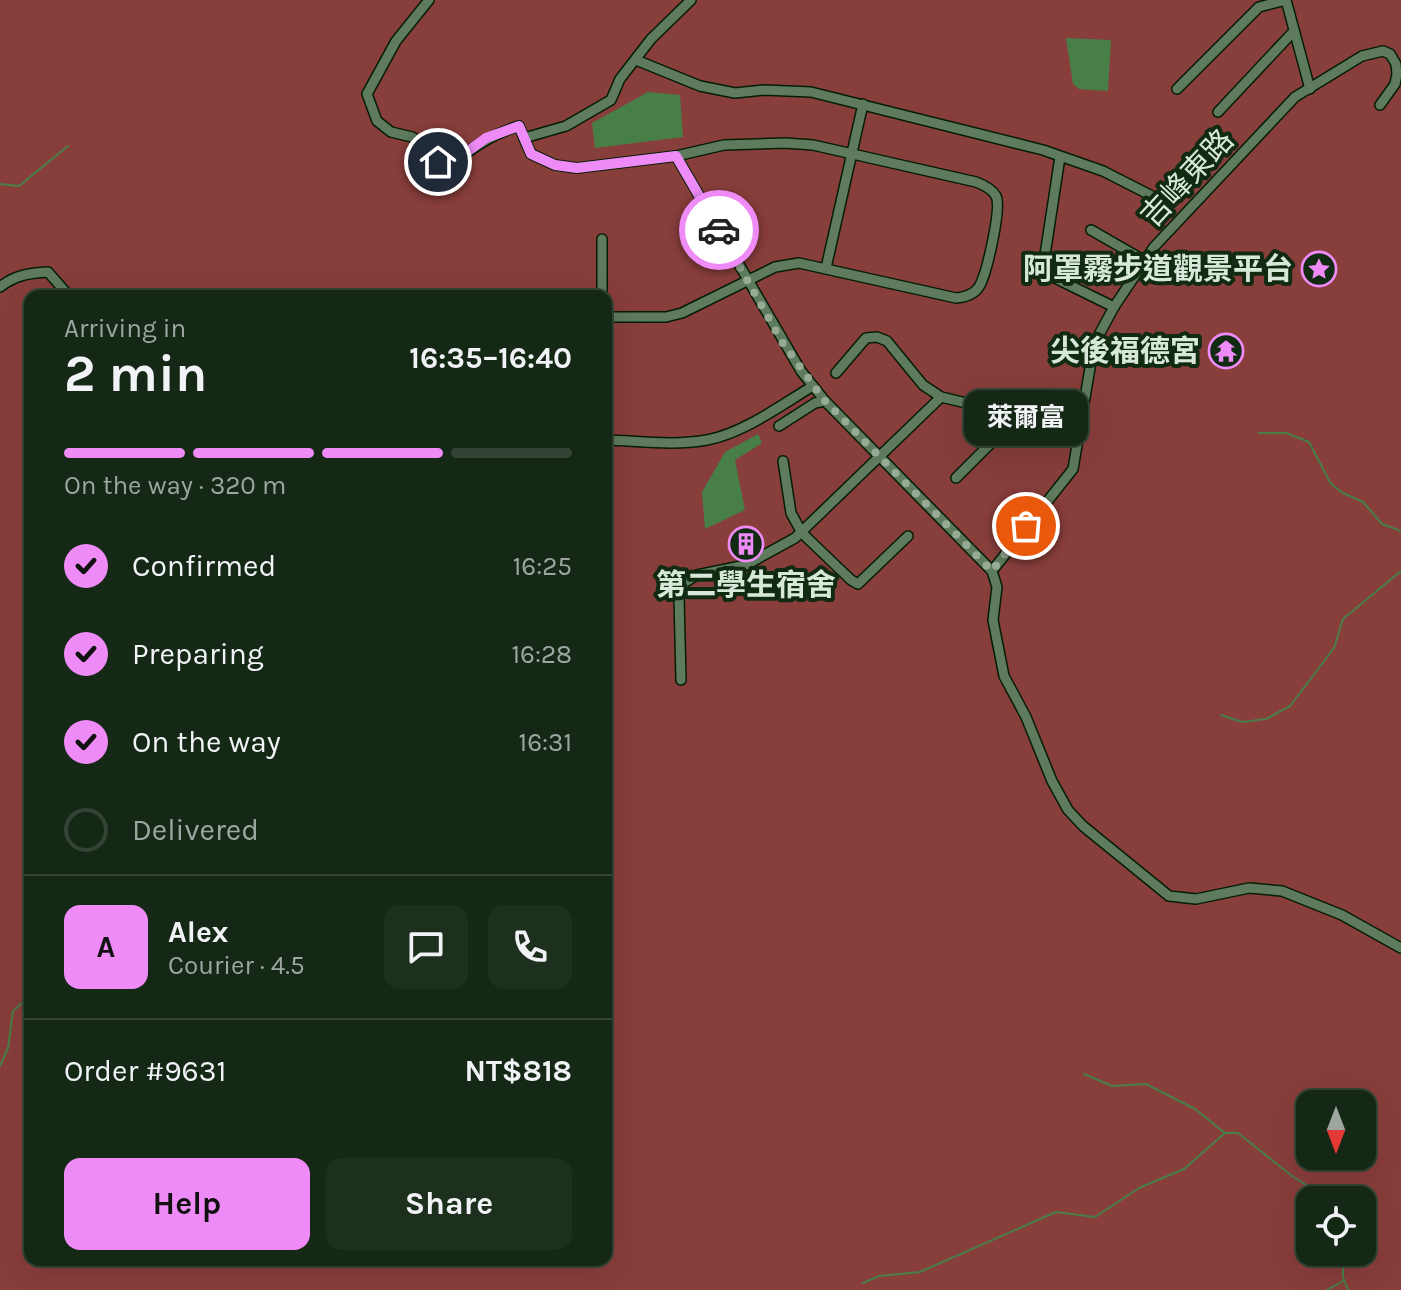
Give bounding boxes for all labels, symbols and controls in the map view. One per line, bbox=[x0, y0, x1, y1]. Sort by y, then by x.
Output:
street label: 吉峰東路 bbox=[1133, 122, 1241, 234]
pin bbox=[404, 128, 472, 196]
icon: home bbox=[416, 140, 460, 184]
courier bbox=[679, 190, 759, 270]
icon: car bbox=[697, 208, 741, 252]
place icon: 阿罩霧步道觀景平台 bbox=[1300, 250, 1338, 288]
place label: 阿罩霧步道觀景平台 bbox=[1023, 251, 1293, 287]
text: Arriving in bbox=[64, 313, 186, 344]
temple icon: 尖後福德宮 bbox=[1207, 332, 1245, 370]
place label: 尖後福德宮 bbox=[1050, 333, 1200, 369]
text: 16:35–16:40 bbox=[409, 340, 572, 376]
text: 2 min bbox=[64, 343, 207, 404]
callout: 萊爾富 bbox=[964, 390, 1088, 446]
text: 萊爾富 bbox=[987, 402, 1065, 433]
text: On the way · 320 m bbox=[64, 470, 286, 501]
pin bbox=[992, 492, 1060, 560]
icon: bag bbox=[1004, 504, 1048, 548]
building icon: 第二學生宿舍 bbox=[727, 525, 765, 563]
icon: check bbox=[64, 544, 108, 588]
text: Confirmed bbox=[132, 548, 276, 584]
text: 16:25 bbox=[513, 551, 572, 582]
place label: 第二學生宿舍 bbox=[656, 567, 836, 603]
icon: check bbox=[64, 632, 108, 676]
text: Preparing bbox=[132, 636, 264, 672]
text: 16:28 bbox=[511, 639, 572, 670]
icon: check bbox=[64, 720, 108, 764]
text: On the way bbox=[132, 724, 281, 760]
text: 16:31 bbox=[519, 727, 572, 758]
text: Delivered bbox=[132, 812, 259, 848]
button: chat bbox=[384, 905, 468, 989]
button: phone bbox=[488, 905, 572, 989]
text: Alex bbox=[168, 914, 228, 950]
text: A bbox=[97, 929, 115, 965]
text: Courier · 4.5 bbox=[168, 950, 305, 981]
text: Order #9631 bbox=[64, 1053, 226, 1089]
text: NT$818 bbox=[464, 1053, 572, 1089]
north arrow bbox=[1296, 1090, 1376, 1170]
map controls bbox=[1296, 1090, 1376, 1266]
button: Help bbox=[64, 1158, 310, 1250]
button: Share bbox=[326, 1158, 572, 1250]
button: locate bbox=[1296, 1186, 1376, 1266]

